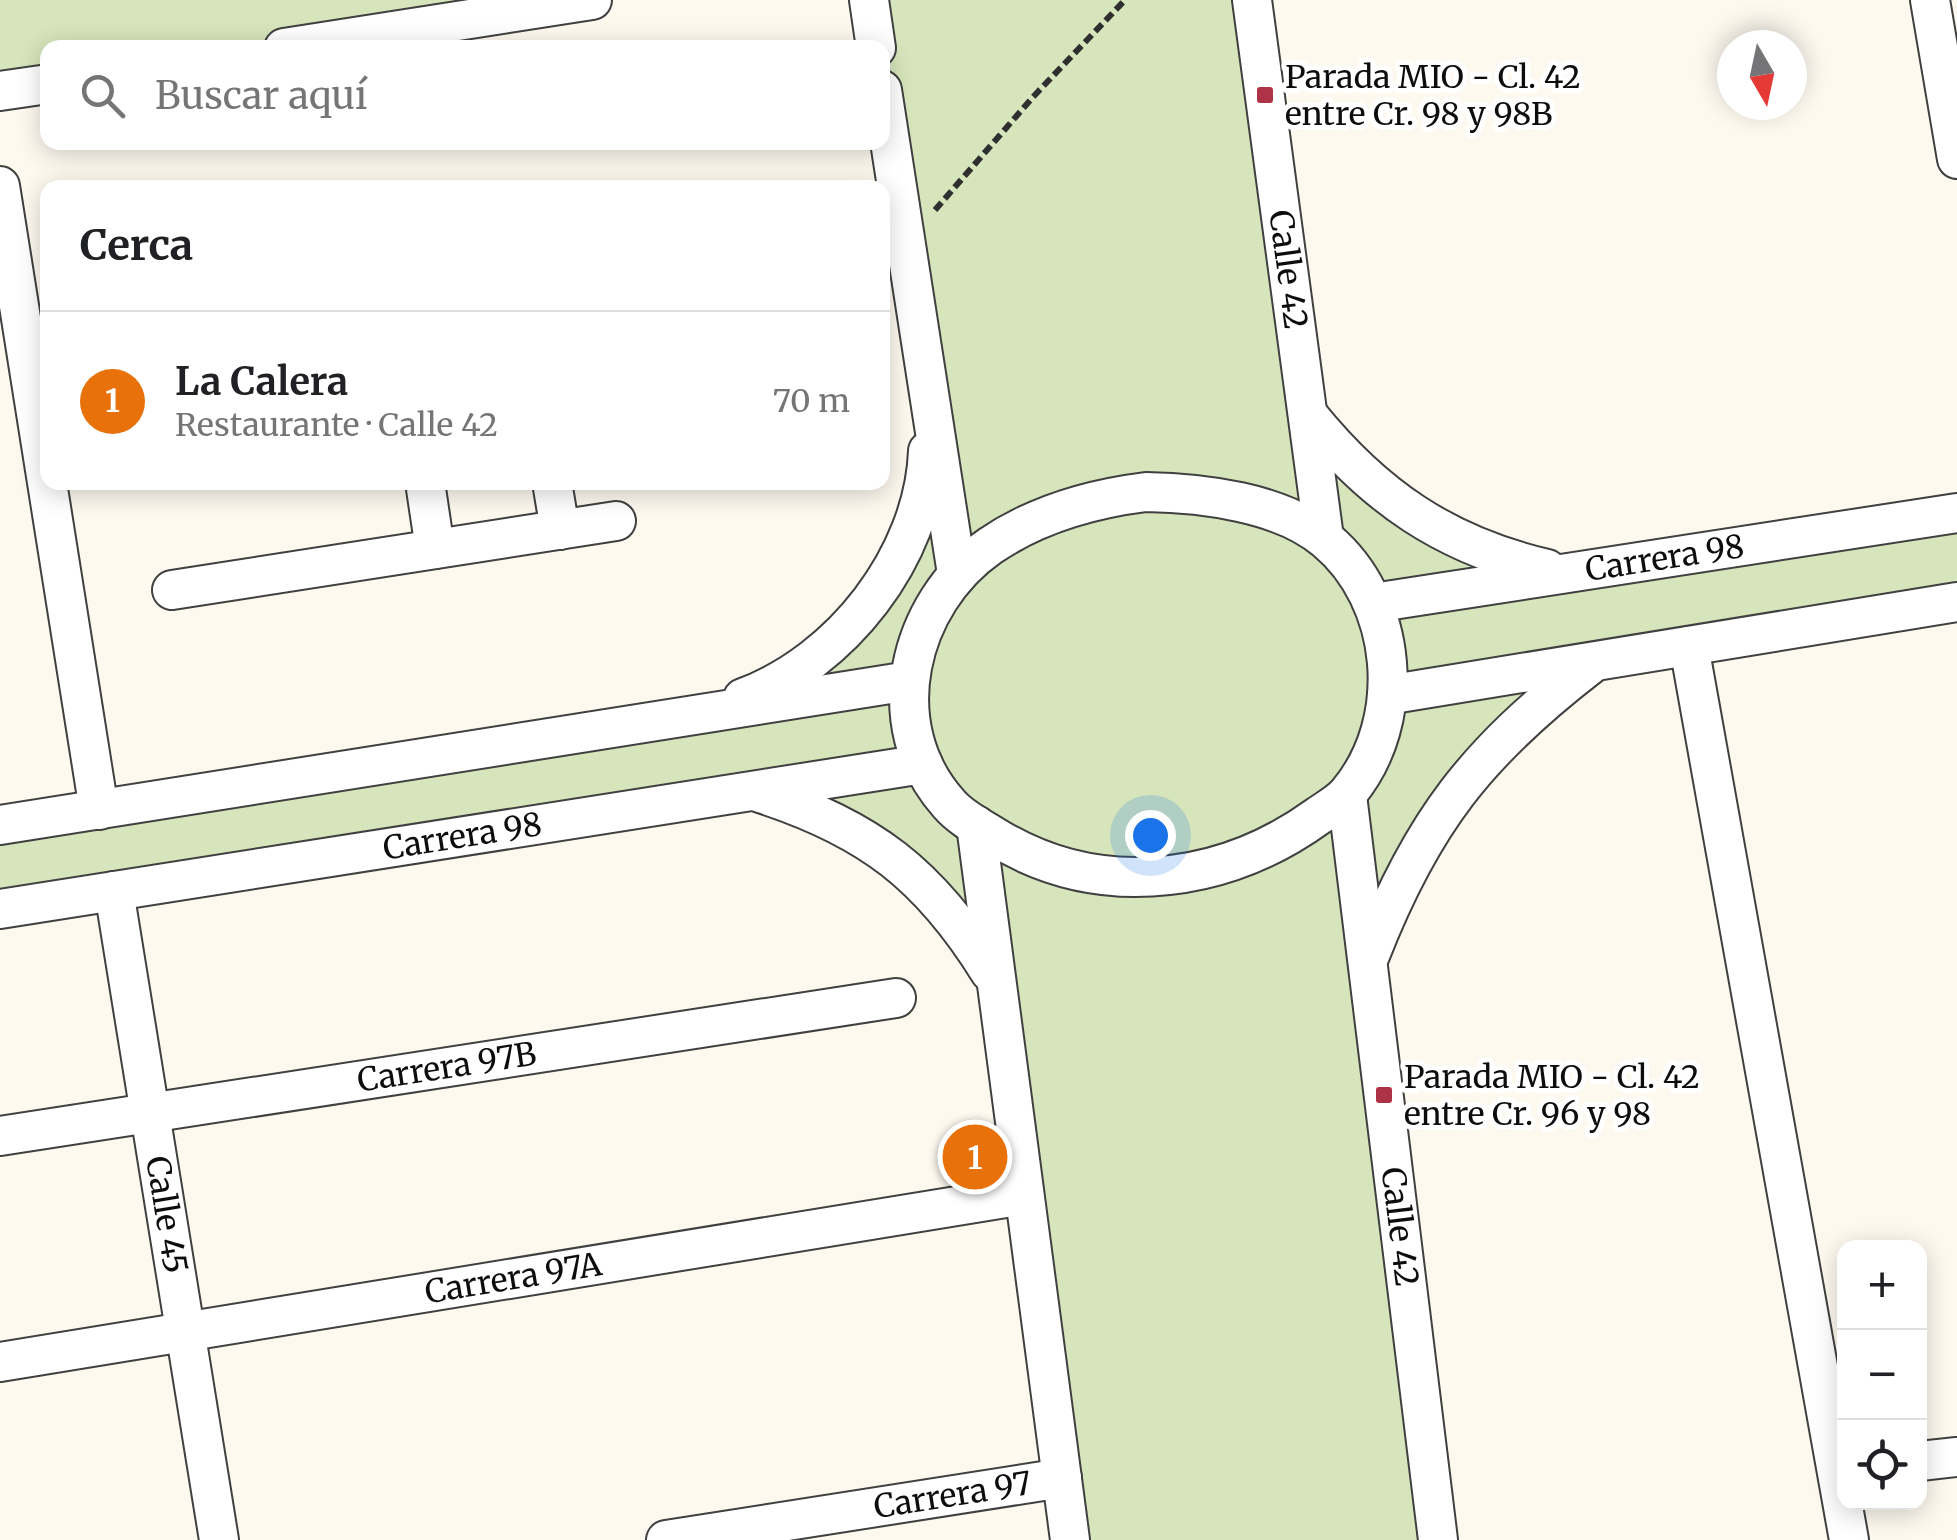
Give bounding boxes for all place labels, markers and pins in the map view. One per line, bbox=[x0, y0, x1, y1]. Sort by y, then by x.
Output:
place label: Parada MIO - Cl. 42 entre Cr. 98 y 98B bbox=[1285, 57, 1581, 134]
marker: Parada MIO - Cl. 42 entre Cr. 98 y 98B bbox=[1254, 84, 1276, 106]
place label: Parada MIO - Cl. 42 entre Cr. 96 y 98 bbox=[1404, 1057, 1700, 1134]
marker: Parada MIO - Cl. 42 entre Cr. 96 y 98 bbox=[1373, 1084, 1395, 1106]
pin: 1 bbox=[942, 1120, 1008, 1194]

